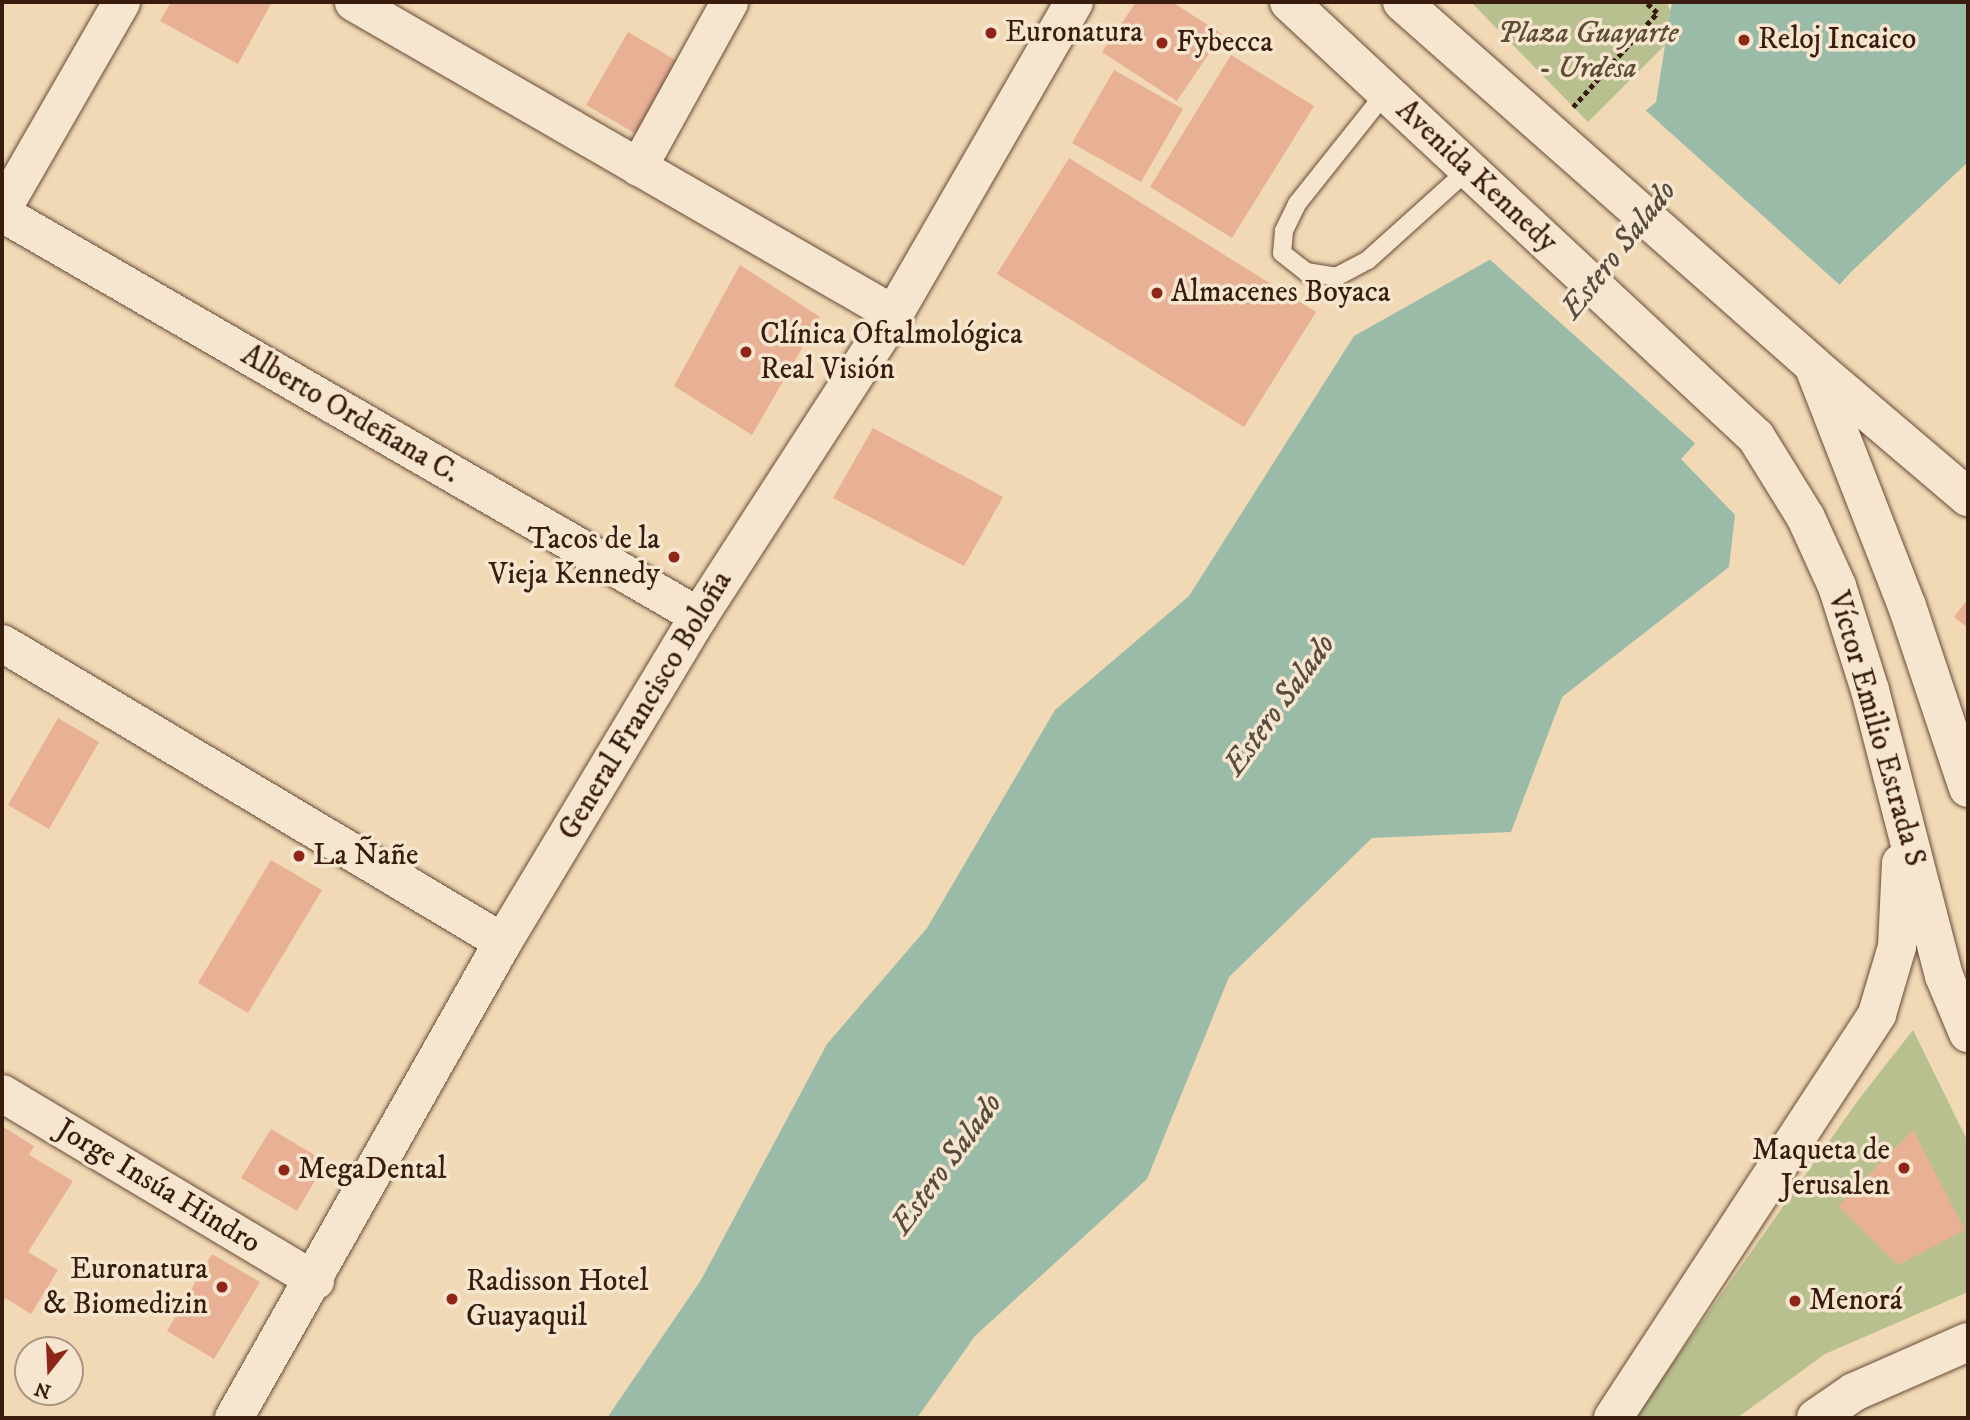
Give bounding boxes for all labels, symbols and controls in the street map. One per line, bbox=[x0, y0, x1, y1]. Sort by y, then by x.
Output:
place label: Euronatura bbox=[1005, 15, 1143, 51]
park label: Plaza Guayarte - Urdesa bbox=[1498, 16, 1678, 86]
place label: Reloj Incaico bbox=[1758, 22, 1916, 58]
marker: Euronatura bbox=[983, 25, 999, 41]
place label: Fybecca bbox=[1176, 25, 1273, 61]
marker: Reloj Incaico bbox=[1736, 32, 1752, 48]
marker: Fybecca bbox=[1154, 35, 1170, 51]
street label: Avenida Kennedy bbox=[1388, 93, 1564, 261]
water label: Estero Salado bbox=[1553, 173, 1685, 327]
place label: Almacenes Boyaca bbox=[1171, 275, 1390, 311]
marker: Almacenes Boyaca bbox=[1149, 285, 1165, 301]
place label: Clínica Oftalmológica Real Visión bbox=[760, 317, 1023, 388]
street label: Alberto Ordeñana C. bbox=[234, 338, 466, 492]
marker: Clínica Oftalmológica Real Visión bbox=[738, 344, 754, 360]
place label: Tacos de la Vieja Kennedy bbox=[489, 522, 660, 592]
marker: Tacos de la Vieja Kennedy bbox=[666, 549, 682, 565]
street label: General Francisco Boloña bbox=[551, 565, 741, 847]
street label: Víctor Emilio Estrada S bbox=[1819, 587, 1933, 871]
water label: Estero Salado bbox=[1216, 627, 1344, 783]
place label: La Ñañe bbox=[313, 838, 418, 874]
marker: La Ñañe bbox=[291, 848, 307, 864]
water label: Estero Salado bbox=[883, 1086, 1011, 1242]
street label: Jorge Insúa Hindro bbox=[50, 1112, 266, 1262]
place label: Maqueta de Jerusalen bbox=[1752, 1133, 1890, 1204]
place label: MegaDental bbox=[298, 1152, 446, 1188]
marker: Maqueta de Jerusalen bbox=[1896, 1160, 1912, 1176]
marker: MegaDental bbox=[276, 1162, 292, 1178]
place label: Euronatura & Biomedizin bbox=[43, 1252, 208, 1322]
place label: Radisson Hotel Guayaquil bbox=[466, 1264, 648, 1334]
marker: Euronatura & Biomedizin bbox=[214, 1279, 230, 1295]
place label: Menorá bbox=[1809, 1283, 1902, 1319]
marker: Radisson Hotel Guayaquil bbox=[444, 1291, 460, 1307]
marker: Menorá bbox=[1787, 1293, 1803, 1309]
north arrow bbox=[14, 1336, 84, 1406]
text: N bbox=[32, 1376, 54, 1403]

